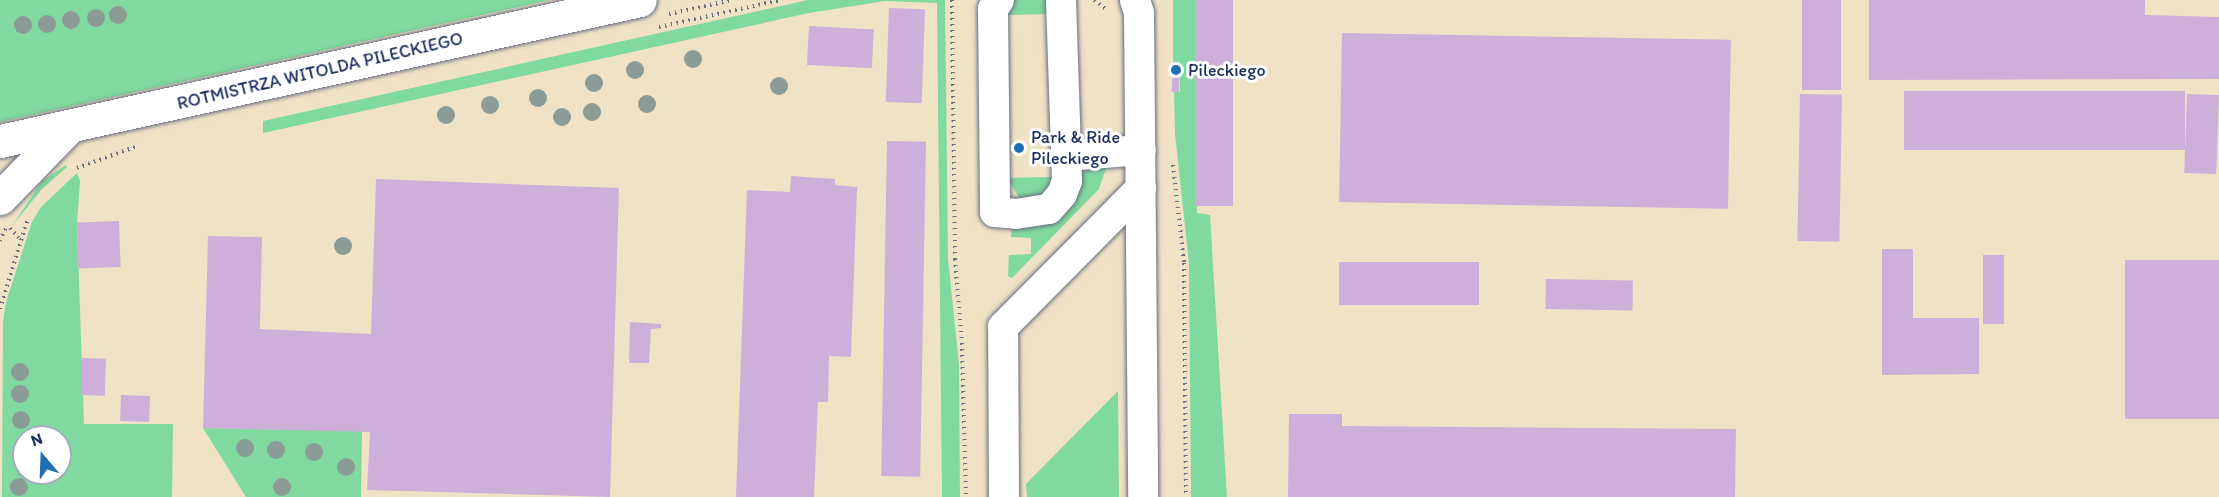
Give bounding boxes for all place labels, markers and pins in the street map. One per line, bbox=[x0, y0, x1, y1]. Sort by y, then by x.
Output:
place label: Pileckiego bbox=[1188, 59, 1266, 81]
marker: Pileckiego bbox=[1169, 63, 1183, 77]
place label: Park & Ride Pileckiego bbox=[1031, 127, 1120, 170]
marker: Park & Ride Pileckiego bbox=[1012, 141, 1026, 155]

